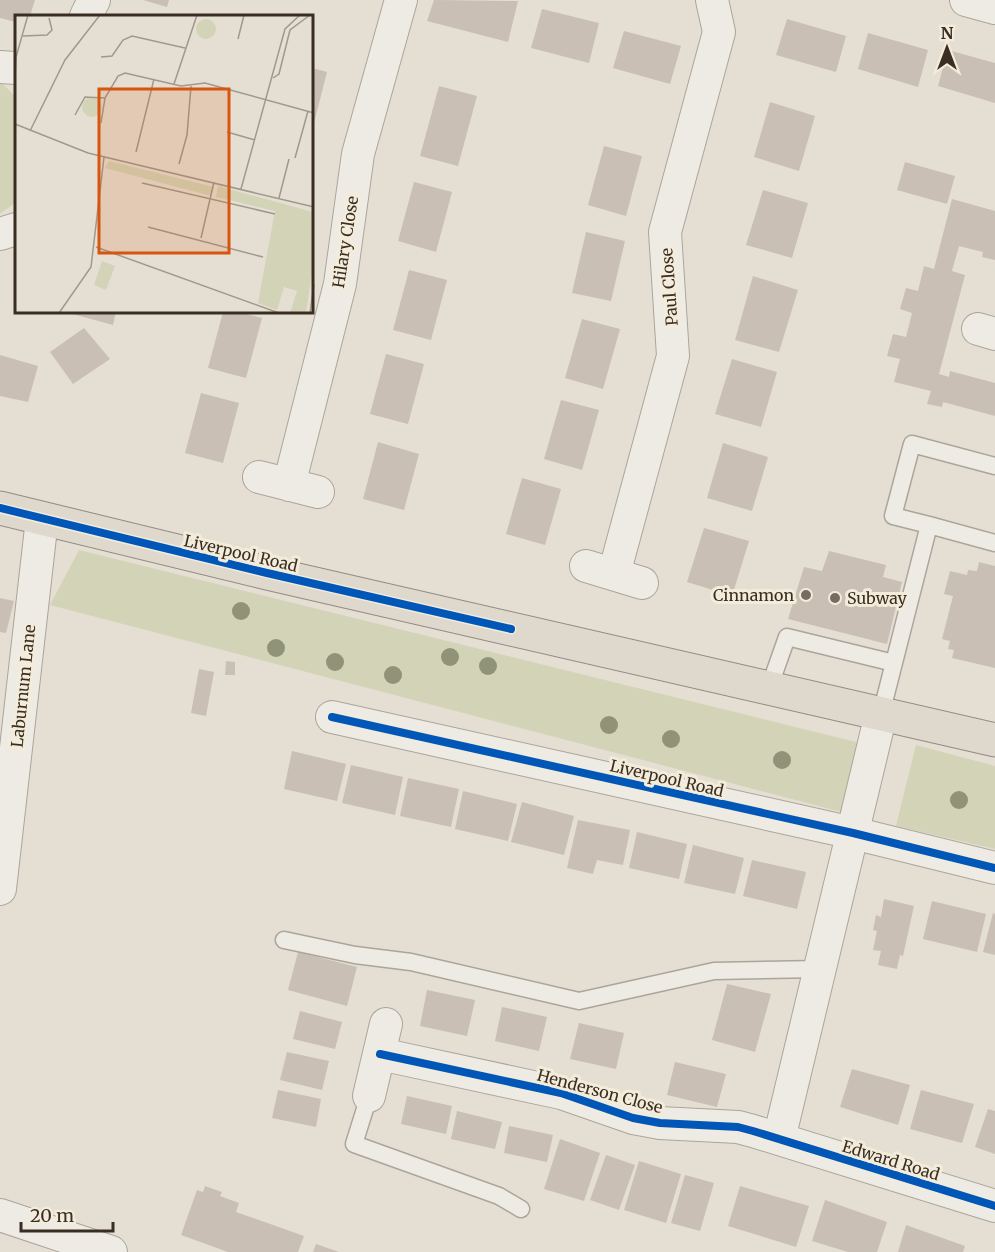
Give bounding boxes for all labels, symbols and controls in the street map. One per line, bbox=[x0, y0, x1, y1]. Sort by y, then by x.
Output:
inset map bbox=[15, 15, 314, 314]
north arrow bbox=[917, 18, 977, 78]
text: N bbox=[941, 23, 954, 43]
street label: Hilary Close bbox=[328, 195, 362, 289]
street label: Paul Close bbox=[656, 247, 682, 327]
street label: Liverpool Road bbox=[182, 530, 300, 576]
place label: Cinnamon bbox=[713, 585, 794, 605]
marker: Cinnamon bbox=[799, 588, 813, 602]
place label: Subway bbox=[847, 588, 907, 608]
marker: Subway bbox=[828, 591, 842, 605]
street label: Laburnum Lane bbox=[7, 624, 39, 748]
street label: Liverpool Road bbox=[608, 755, 726, 801]
street label: Henderson Close bbox=[535, 1065, 665, 1117]
street label: Edward Road bbox=[840, 1136, 943, 1184]
scale bar bbox=[21, 1195, 112, 1233]
text: 20 m bbox=[30, 1204, 74, 1227]

